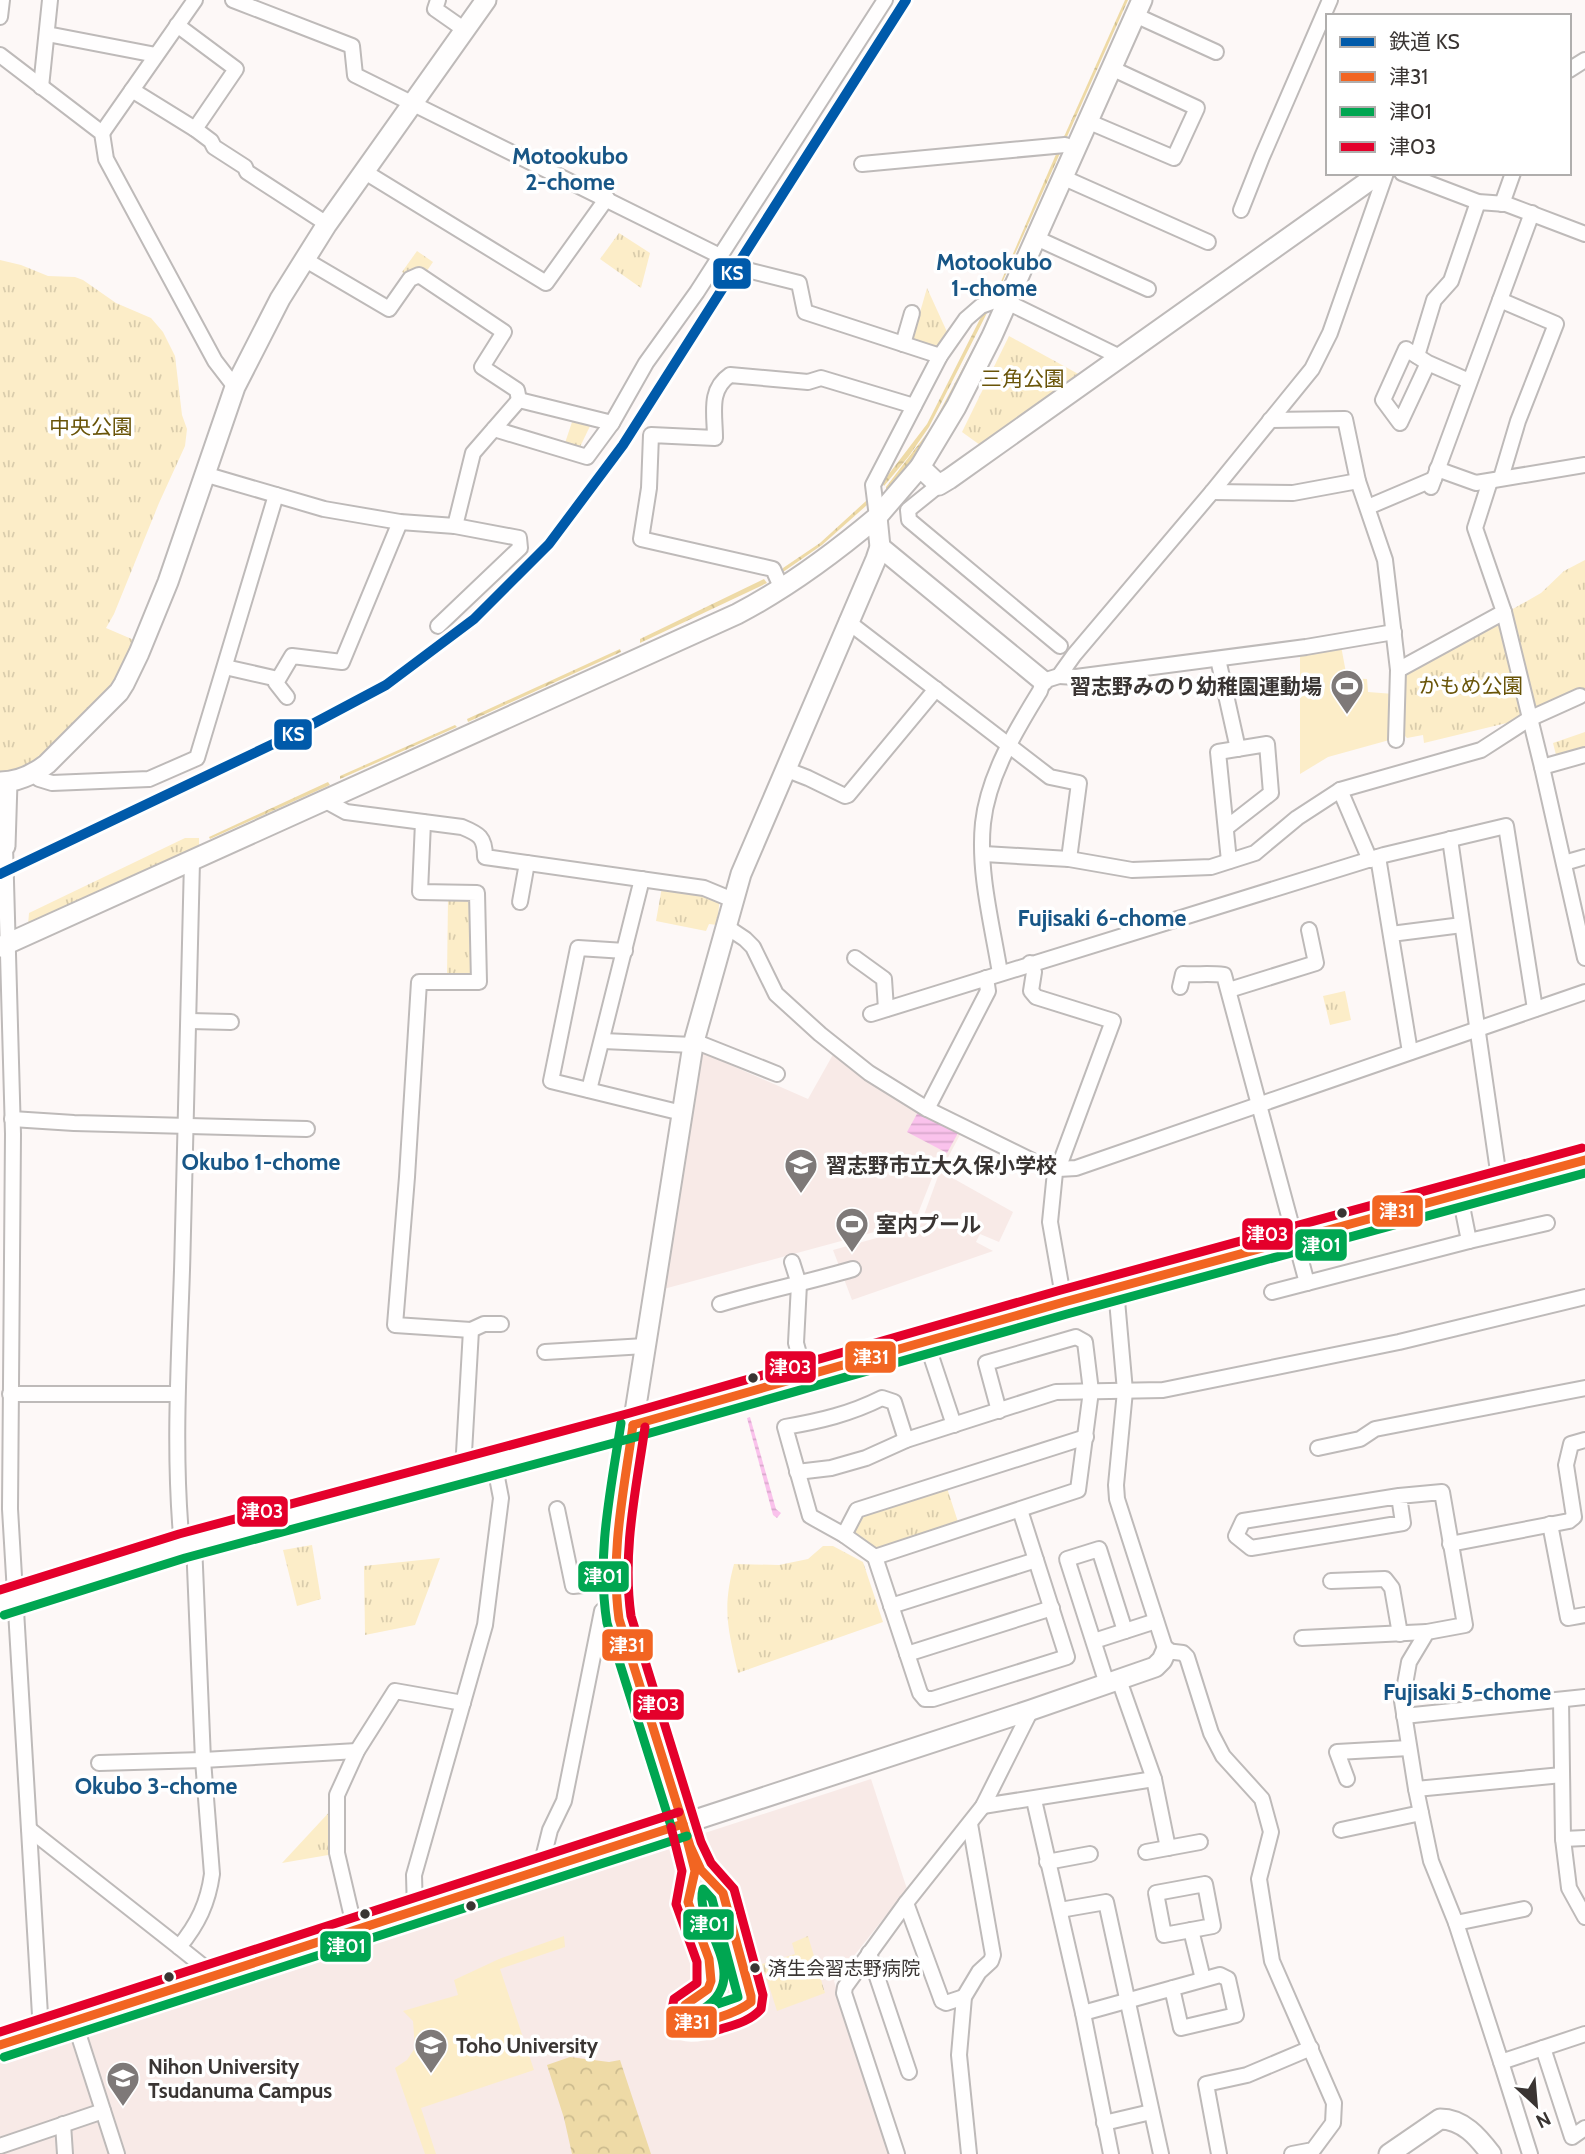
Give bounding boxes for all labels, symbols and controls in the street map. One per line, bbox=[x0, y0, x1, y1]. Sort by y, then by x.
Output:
legend bbox=[1326, 14, 1571, 175]
text: 鉄道 KS bbox=[1389, 29, 1460, 54]
text: 津31 bbox=[1389, 64, 1428, 89]
text: 津01 bbox=[1389, 99, 1432, 124]
text: 津03 bbox=[1389, 134, 1436, 159]
district label: Motookubo 2-chome bbox=[512, 142, 628, 196]
district label: Motookubo 1-chome bbox=[936, 248, 1052, 302]
line badge: KS bbox=[712, 257, 752, 290]
text: KS bbox=[721, 262, 743, 285]
park label: 三角公園 bbox=[981, 366, 1065, 391]
park label: 中央公園 bbox=[49, 414, 133, 439]
sports icon: 習志野みのり幼稚園運動場 bbox=[1328, 667, 1366, 716]
park label: かもめ公園 bbox=[1419, 673, 1524, 698]
place label: 習志野みのり幼稚園運動場 bbox=[1070, 674, 1322, 699]
line badge: KS bbox=[273, 718, 313, 751]
text: KS bbox=[282, 723, 304, 746]
district label: Fujisaki 6-chome bbox=[1018, 904, 1187, 932]
school or university icon: 習志野市立大久保小学校 bbox=[782, 1146, 820, 1195]
district label: Okubo 1-chome bbox=[182, 1148, 341, 1176]
place label: 習志野市立大久保小学校 bbox=[826, 1153, 1057, 1178]
line badge: 津31 bbox=[1371, 1194, 1424, 1228]
text: 津31 bbox=[1379, 1200, 1415, 1223]
sports icon: 室内プール bbox=[833, 1205, 871, 1254]
unlabelled marker bbox=[1335, 1206, 1349, 1220]
place label: 室内プール bbox=[876, 1212, 981, 1237]
line badge: 津03 bbox=[1241, 1217, 1294, 1251]
text: 津03 bbox=[1246, 1223, 1288, 1246]
line badge: 津01 bbox=[1294, 1228, 1348, 1262]
text: 津01 bbox=[1301, 1234, 1341, 1257]
line badge: 津31 bbox=[844, 1340, 897, 1374]
text: 津31 bbox=[853, 1346, 889, 1369]
line badge: 津03 bbox=[764, 1350, 817, 1384]
text: 津03 bbox=[769, 1356, 811, 1379]
unlabelled marker bbox=[746, 1371, 760, 1385]
line badge: 津03 bbox=[236, 1495, 289, 1528]
text: 津03 bbox=[241, 1500, 283, 1523]
line badge: 津01 bbox=[577, 1560, 630, 1593]
text: 津01 bbox=[583, 1565, 623, 1588]
line badge: 津31 bbox=[601, 1628, 654, 1662]
text: 津31 bbox=[609, 1634, 645, 1657]
district label: Fujisaki 5-chome bbox=[1383, 1678, 1551, 1706]
line badge: 津03 bbox=[632, 1688, 685, 1721]
text: 津03 bbox=[637, 1693, 679, 1716]
district label: Okubo 3-chome bbox=[75, 1772, 237, 1800]
unlabelled marker bbox=[464, 1899, 478, 1913]
unlabelled marker bbox=[358, 1907, 372, 1921]
line badge: 津01 bbox=[682, 1908, 735, 1941]
text: 津01 bbox=[689, 1913, 729, 1936]
line badge: 津01 bbox=[319, 1930, 372, 1963]
text: 津01 bbox=[326, 1935, 366, 1958]
place label: 済生会習志野病院 bbox=[768, 1957, 920, 1980]
marker: 済生会習志野病院 bbox=[748, 1961, 762, 1975]
unlabelled marker bbox=[162, 1970, 176, 1984]
line badge: 津31 bbox=[665, 2005, 718, 2039]
text: 津31 bbox=[674, 2011, 710, 2034]
school or university icon: Toho University bbox=[412, 2026, 450, 2075]
place label: Toho University bbox=[456, 2033, 599, 2058]
place label: Nihon University Tsudanuma Campus bbox=[148, 2054, 332, 2103]
school or university icon: Nihon University Tsudanuma Campus bbox=[104, 2059, 142, 2108]
north arrow bbox=[1501, 2070, 1571, 2140]
text: N bbox=[1532, 2107, 1554, 2133]

